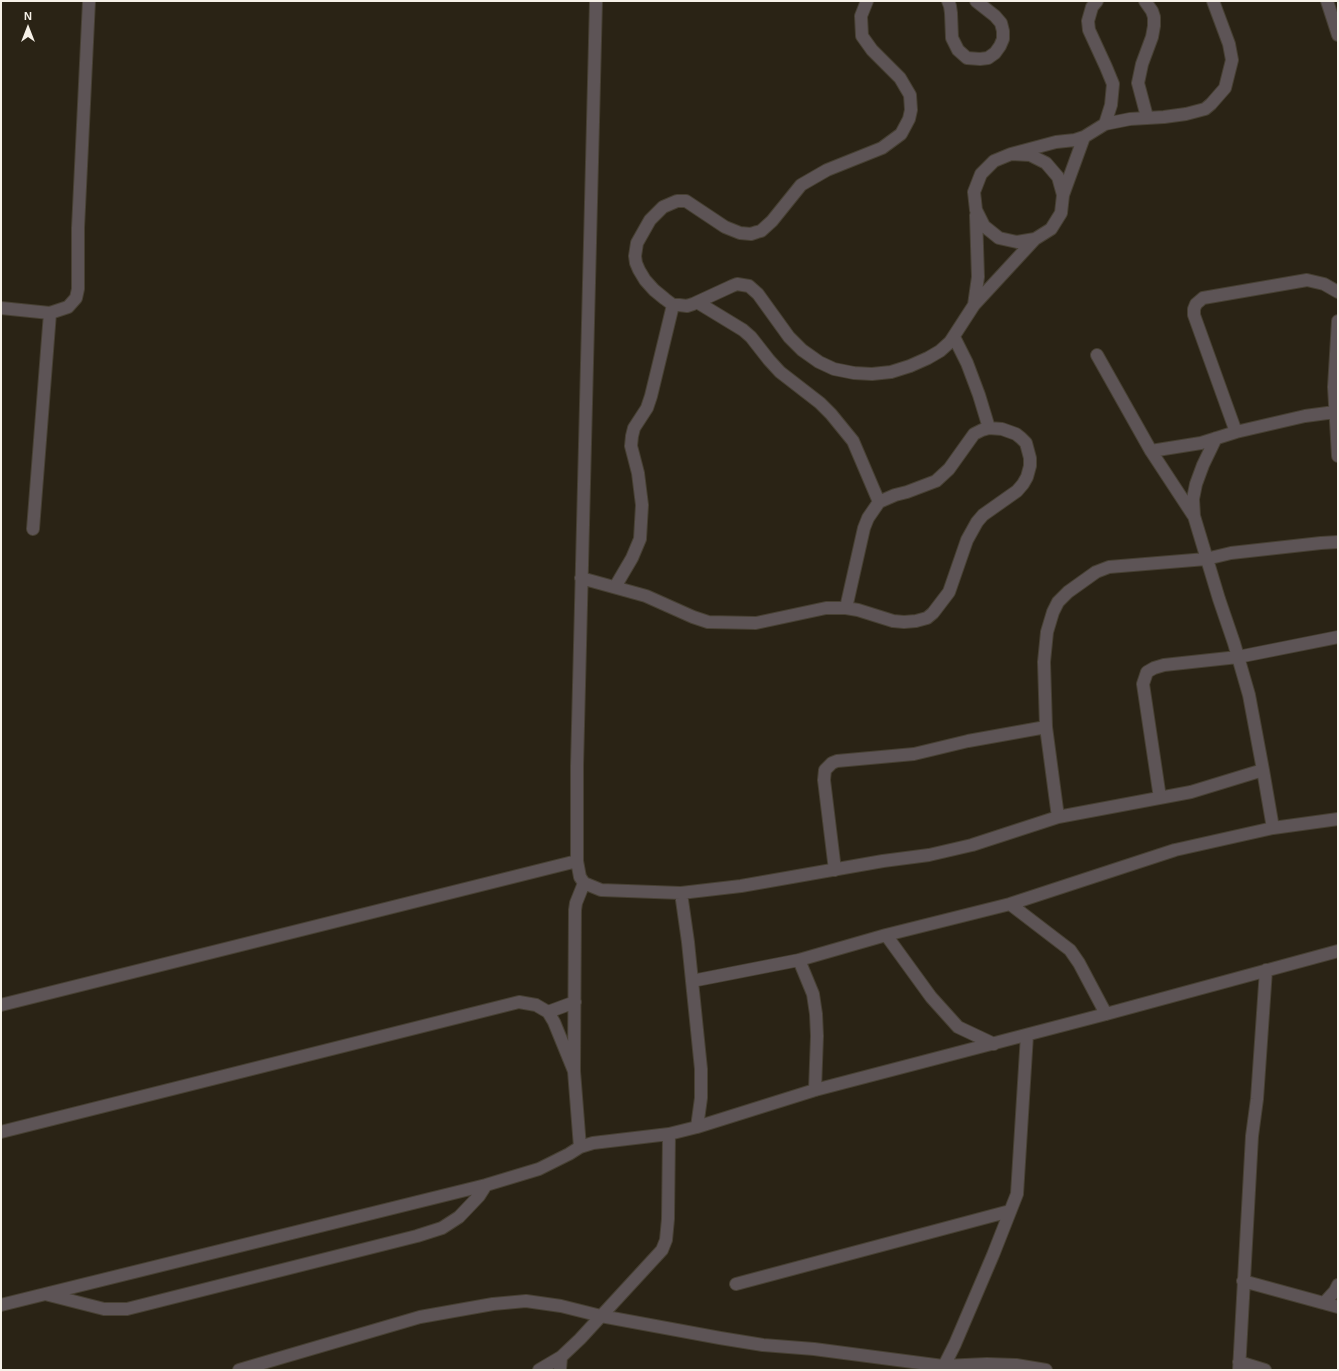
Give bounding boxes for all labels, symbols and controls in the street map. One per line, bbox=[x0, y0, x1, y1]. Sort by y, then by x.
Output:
north arrow bbox=[8, 8, 48, 48]
text: N bbox=[24, 10, 32, 22]

